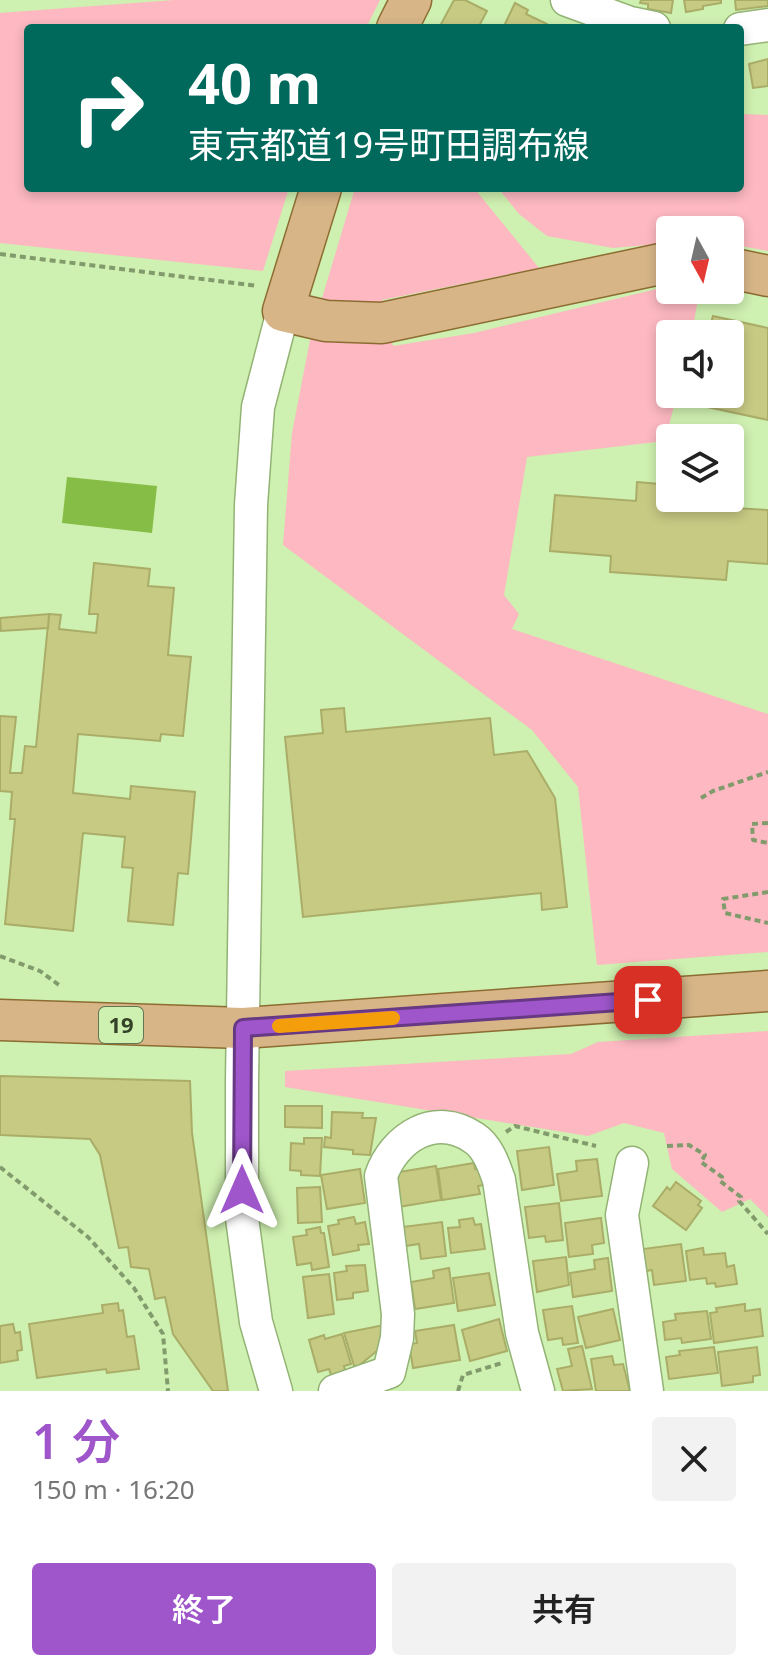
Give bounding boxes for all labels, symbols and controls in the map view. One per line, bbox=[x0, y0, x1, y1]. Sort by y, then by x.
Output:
text: 40 m bbox=[188, 44, 321, 120]
icon: right bbox=[56, 56, 160, 160]
text: 東京都道19号町田調布線 bbox=[188, 120, 589, 169]
north arrow bbox=[656, 216, 744, 304]
map controls bbox=[656, 216, 744, 512]
button: sound bbox=[656, 320, 744, 408]
button: layers bbox=[656, 424, 744, 512]
pin bbox=[614, 966, 682, 1034]
icon: arrive bbox=[626, 978, 670, 1022]
road number: 19 bbox=[99, 1007, 143, 1043]
position arrow bbox=[200, 1148, 284, 1232]
text: 1 分 bbox=[32, 1408, 120, 1473]
button: close bbox=[652, 1417, 736, 1501]
text: 150 m · 16:20 bbox=[32, 1471, 195, 1507]
button: 終了 bbox=[32, 1563, 376, 1655]
button: 共有 bbox=[392, 1563, 736, 1655]

